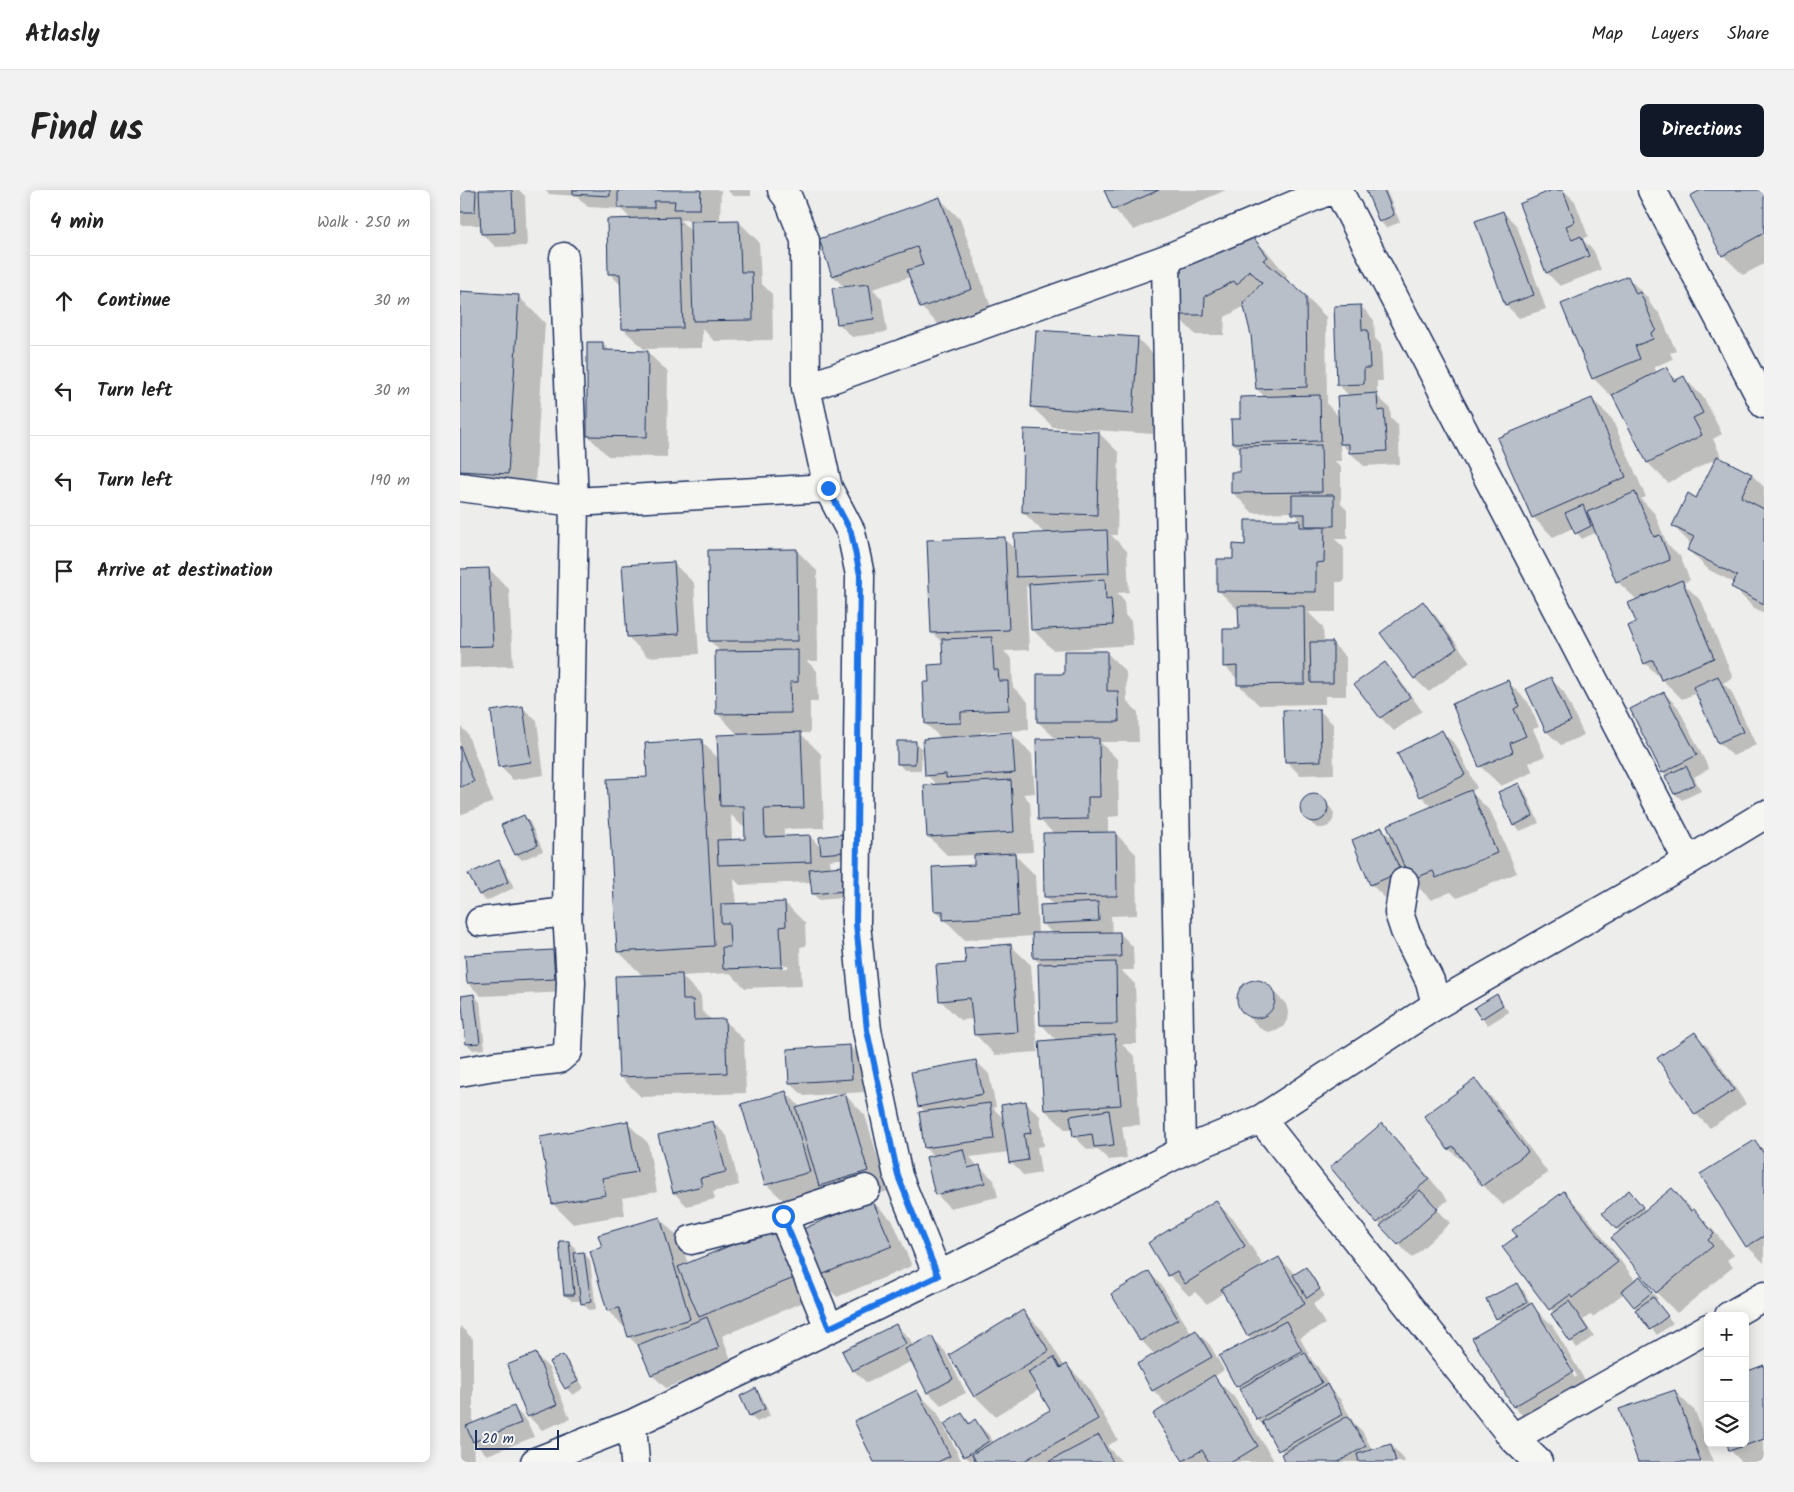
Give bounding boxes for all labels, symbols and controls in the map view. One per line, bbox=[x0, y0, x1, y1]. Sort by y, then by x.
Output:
text: Atlasly bbox=[25, 15, 100, 54]
text: Map bbox=[1592, 20, 1623, 49]
text: Layers bbox=[1651, 20, 1699, 49]
text: Share bbox=[1727, 20, 1769, 49]
text: Find us bbox=[30, 102, 143, 158]
button: Directions bbox=[1640, 104, 1764, 157]
text: 4 min bbox=[50, 206, 104, 239]
text: Walk · 250 m bbox=[317, 210, 410, 235]
text: Continue bbox=[97, 286, 170, 316]
icon: ahead bbox=[50, 287, 78, 315]
text: 30 m bbox=[374, 288, 410, 313]
text: Turn left bbox=[97, 376, 172, 406]
icon: left bbox=[50, 377, 78, 405]
text: 30 m bbox=[374, 378, 410, 403]
text: Turn left bbox=[97, 466, 172, 496]
icon: left bbox=[50, 467, 78, 495]
text: 190 m bbox=[370, 468, 410, 493]
route end bbox=[817, 477, 840, 500]
text: Arrive at destination bbox=[97, 556, 273, 586]
icon: arrive bbox=[50, 557, 78, 585]
route start bbox=[772, 1205, 795, 1228]
map controls bbox=[1704, 1312, 1749, 1447]
button: + bbox=[1704, 1312, 1749, 1357]
button: − bbox=[1704, 1357, 1749, 1402]
button: layers bbox=[1704, 1402, 1749, 1447]
scale bar bbox=[475, 1427, 559, 1450]
text: 20 m bbox=[482, 1428, 514, 1450]

